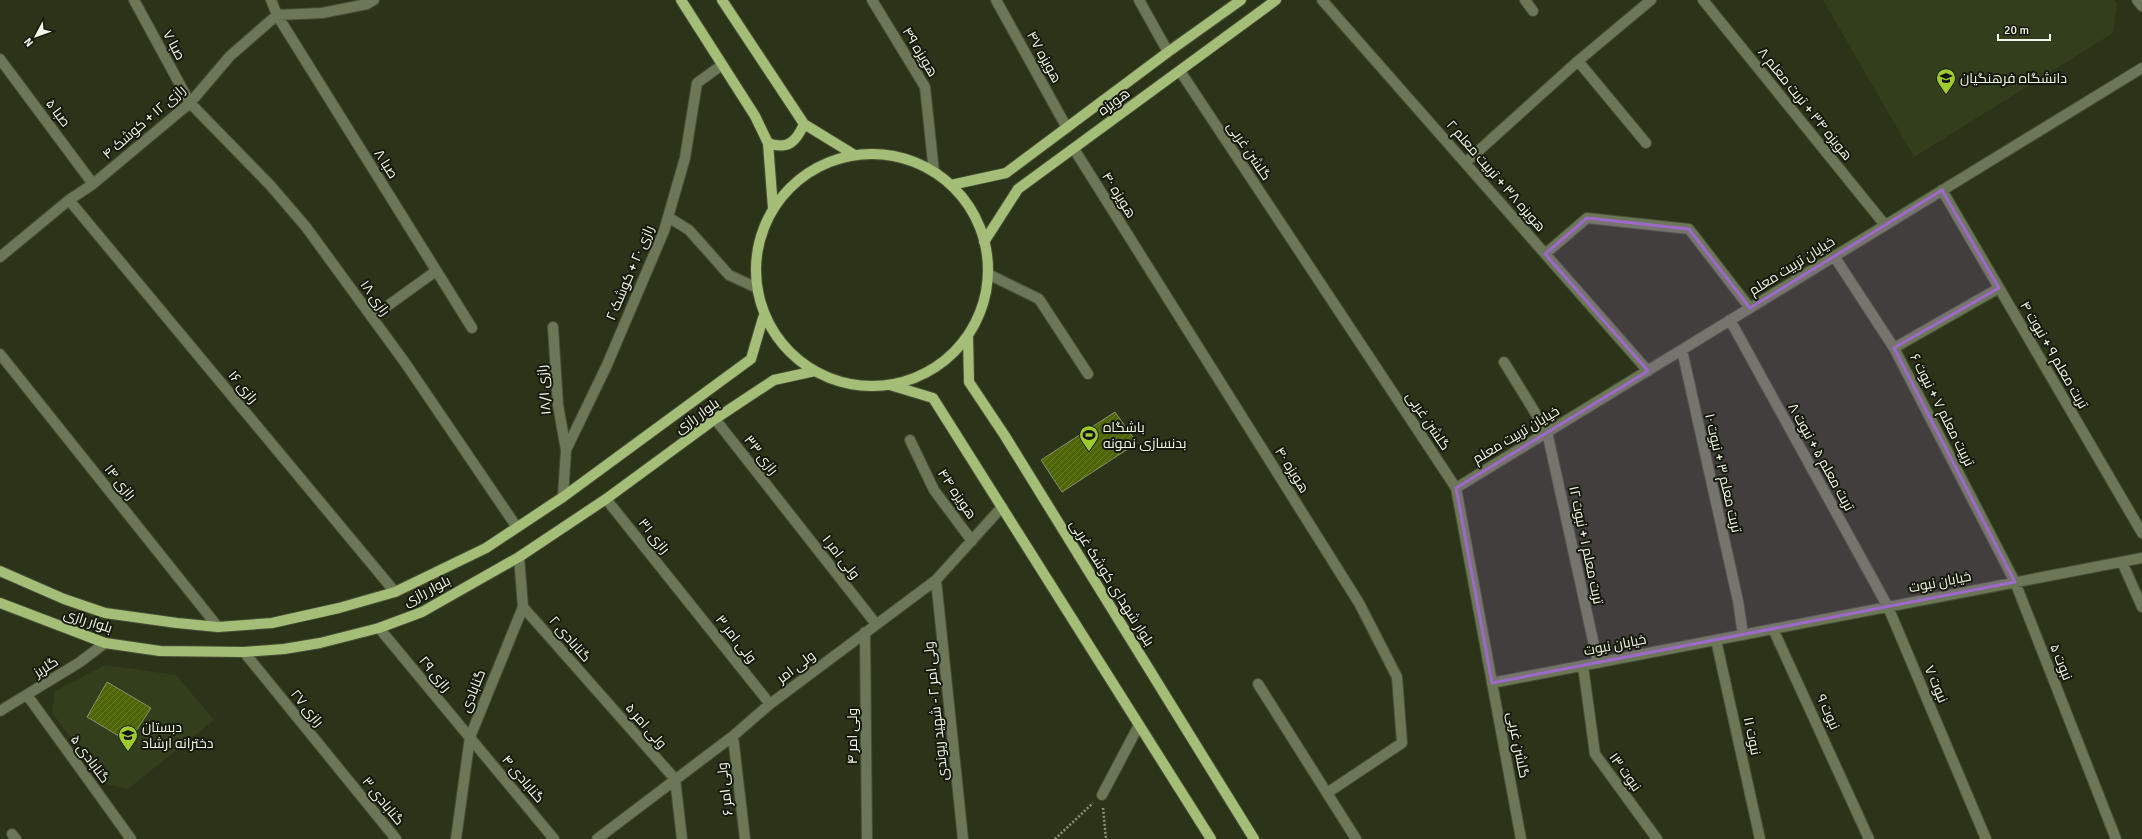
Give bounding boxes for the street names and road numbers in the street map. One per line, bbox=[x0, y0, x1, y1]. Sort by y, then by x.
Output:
street label: هویزه ۴۹ bbox=[899, 24, 941, 80]
street label: صبا ۷ bbox=[159, 27, 189, 63]
street label: هویزه ۴۷ bbox=[1023, 28, 1065, 86]
street label: هویزه ۳۴ + تربت معلم ۸ bbox=[1753, 44, 1856, 165]
street label: رازی ۱۲ + کوشک ۴ bbox=[99, 81, 189, 163]
street label: هویزه bbox=[1095, 85, 1133, 119]
street label: صبا ۵ bbox=[42, 96, 74, 130]
street label: هویزه ۳۸ + تربیت معلم ۲ bbox=[1442, 117, 1549, 236]
street label: گلشن غربی bbox=[1223, 118, 1275, 184]
street label: صبا ۸ bbox=[370, 146, 402, 182]
street label: هویزه ۴۰ bbox=[1098, 169, 1140, 221]
street label: رازی ۲۰ + کوشک ۲ bbox=[602, 223, 658, 323]
street label: خیایان تربیت معلم bbox=[1746, 233, 1839, 300]
street label: رازی ۱۸ bbox=[356, 277, 394, 319]
street label: تربت معلم ۹ + نبوت ۴ bbox=[2015, 298, 2092, 412]
street label: تربیت معلم ۷ + نبوت ۶ bbox=[1905, 351, 1978, 470]
street label: رازی ۱۸/۱ bbox=[533, 364, 555, 416]
street label: رازی ۱۶ bbox=[224, 367, 262, 407]
street label: گلشن غربی bbox=[1402, 388, 1454, 454]
street label: بلوار رازی bbox=[672, 395, 722, 437]
street label: تربت معلم ۵ + نبوت ۸ bbox=[1783, 400, 1858, 515]
street label: خیایان تربیت معلم bbox=[1470, 402, 1563, 468]
street label: تربت معلم ۳ + نبوت ۱۰ bbox=[1700, 412, 1745, 535]
street label: رازی ۳۳ bbox=[740, 432, 782, 478]
street label: هویزه ۴۰ bbox=[1271, 444, 1313, 496]
street label: رازی ۱۴ bbox=[101, 461, 139, 503]
street label: هویزه ۴۴ bbox=[934, 466, 980, 522]
street label: تربت معلم ۱ + نبوت ۱۲ bbox=[1564, 484, 1607, 606]
street label: رازی ۳۱ bbox=[635, 515, 673, 557]
street label: بلوار شهدای کوشک غربی bbox=[1066, 517, 1158, 649]
street label: ولی امر ۱ bbox=[819, 532, 863, 582]
street label: خیابان نبوت bbox=[1907, 568, 1973, 596]
street label: بلوار رازی bbox=[401, 572, 453, 610]
street label: بلوار رازی bbox=[61, 605, 115, 637]
street label: ولی امر ۳ bbox=[712, 612, 760, 666]
street label: گنابادی ۲ bbox=[545, 613, 595, 665]
street label: خیابان نبوت bbox=[1582, 631, 1648, 659]
street label: ولی امر ۲ - شهید ریوندی bbox=[920, 640, 952, 782]
street label: نبوت ۵ bbox=[2046, 641, 2076, 683]
street label: ولی امر bbox=[773, 647, 819, 688]
street label: گلریز bbox=[30, 653, 61, 682]
street label: رازی ۲۹ bbox=[415, 653, 455, 695]
street label: نبوت ۷ bbox=[1921, 663, 1951, 705]
street label: گنابادی bbox=[457, 667, 489, 715]
street label: رازی ۲۷ bbox=[287, 686, 327, 730]
street label: نبوت ۹ bbox=[1813, 691, 1843, 733]
street label: ولی امر ۵ bbox=[622, 700, 670, 752]
street label: ولی امر ۴ bbox=[844, 708, 861, 764]
street label: گلشن غربی bbox=[1503, 710, 1533, 780]
street label: نبوت ۱۱ bbox=[1740, 715, 1764, 757]
street label: گنابادی ۵ bbox=[67, 732, 113, 786]
street label: نبوت ۱۳ bbox=[1605, 749, 1645, 795]
street label: گنابادی ۴ bbox=[498, 752, 548, 806]
street label: ولی امر ۶ bbox=[713, 761, 737, 817]
street label: گنابادی ۳ bbox=[358, 773, 408, 829]

